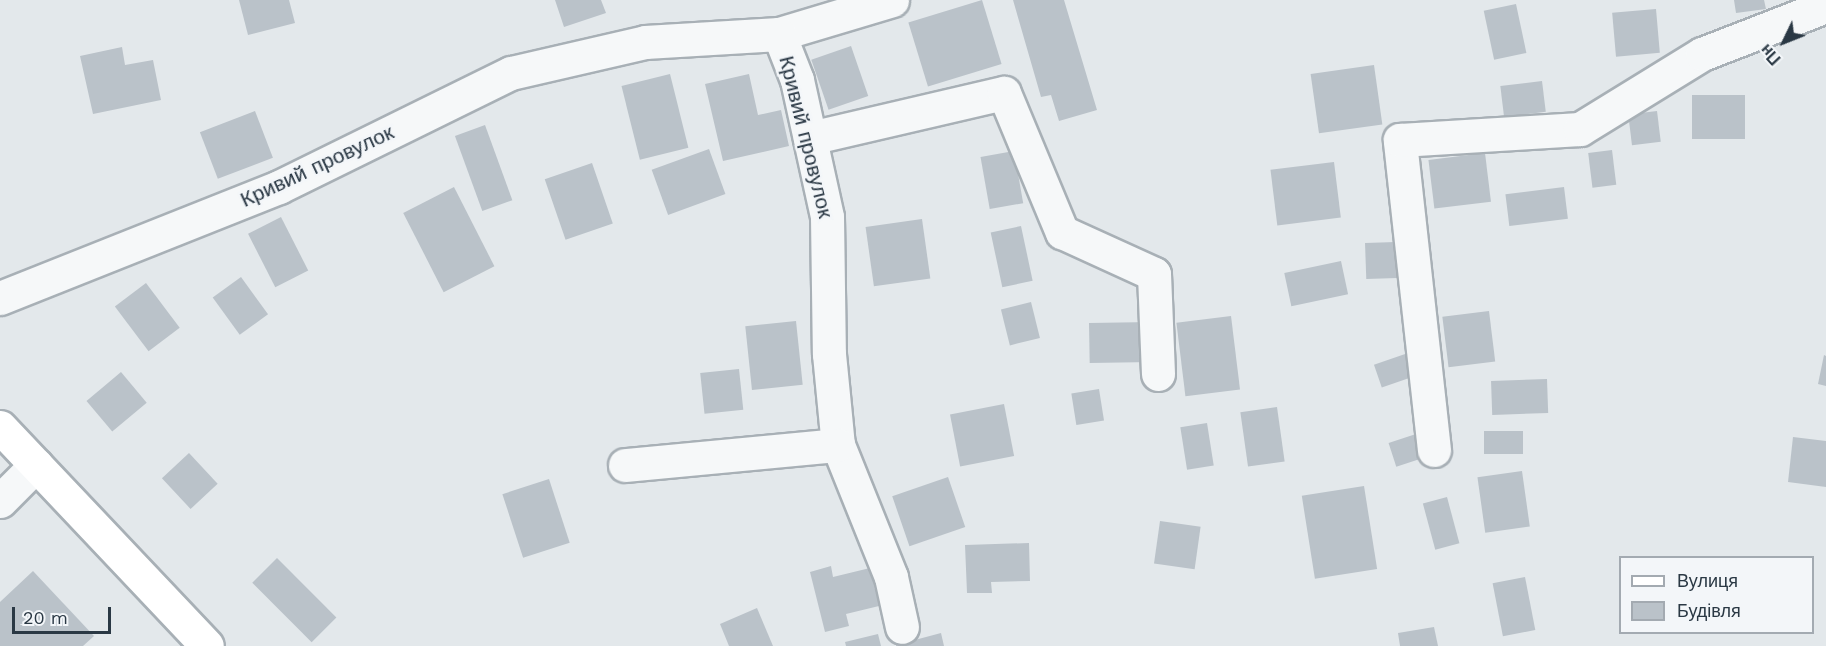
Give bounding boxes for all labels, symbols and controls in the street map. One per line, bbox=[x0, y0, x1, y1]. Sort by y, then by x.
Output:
north arrow bbox=[1754, 12, 1814, 72]
text: Пн bbox=[1756, 40, 1785, 69]
street label: Кривий провулок bbox=[774, 53, 838, 221]
street label: Кривий провулок bbox=[236, 119, 398, 213]
legend bbox=[1619, 556, 1814, 634]
text: Вулиця bbox=[1677, 570, 1738, 591]
scale bar bbox=[15, 595, 114, 633]
text: Будівля bbox=[1677, 600, 1741, 621]
text: 20 m bbox=[23, 607, 68, 628]

